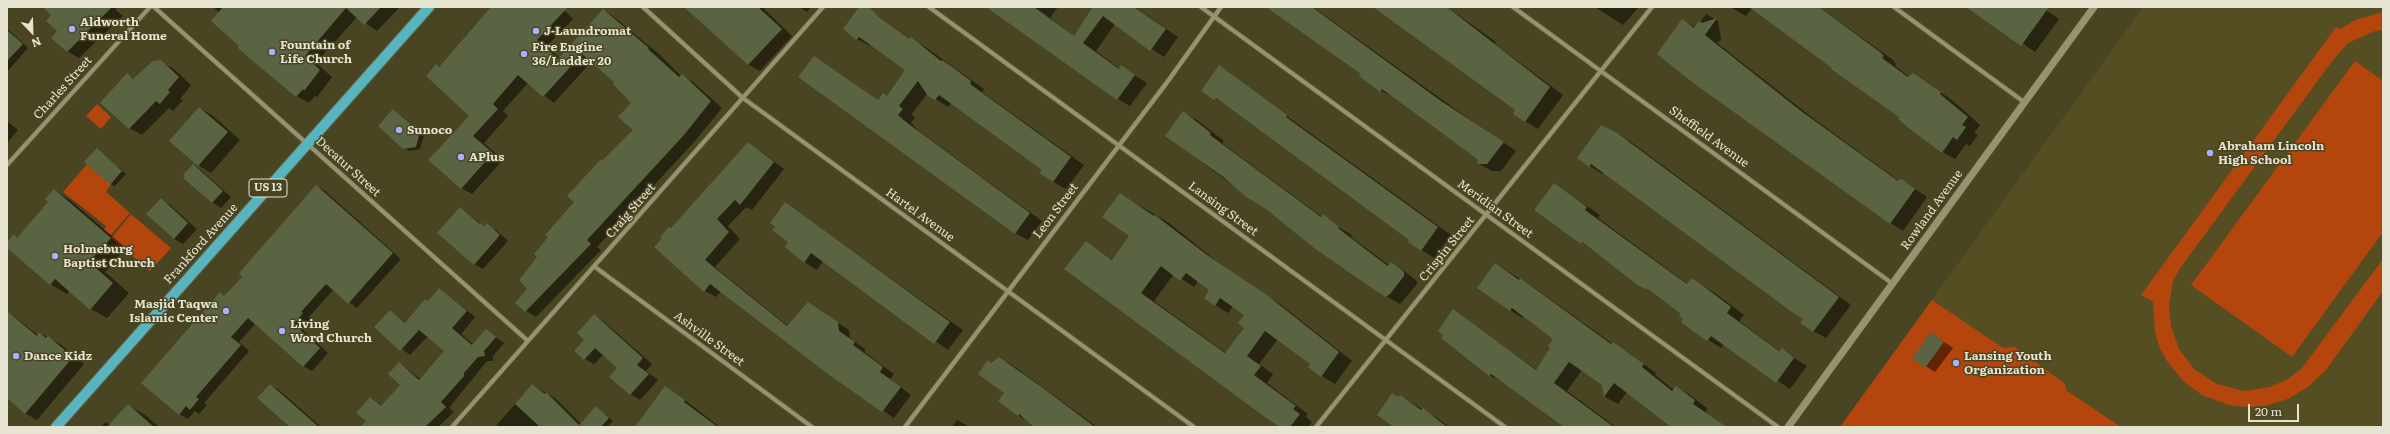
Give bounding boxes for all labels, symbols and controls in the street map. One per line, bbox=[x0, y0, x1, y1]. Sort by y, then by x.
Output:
north arrow bbox=[12, 12, 52, 52]
place label: Aldworth Funeral Home bbox=[80, 15, 167, 43]
marker: Aldworth Funeral Home bbox=[67, 24, 77, 34]
place label: J-Laundromat bbox=[544, 24, 631, 38]
marker: J-Laundromat bbox=[531, 26, 541, 36]
text: N bbox=[29, 34, 44, 52]
place label: Fountain of Life Church bbox=[280, 38, 352, 66]
place label: Fire Engine 36/Ladder 20 bbox=[532, 40, 611, 68]
marker: Fountain of Life Church bbox=[267, 47, 277, 57]
marker: Fire Engine 36/Ladder 20 bbox=[519, 49, 529, 59]
street label: Charles Street bbox=[31, 53, 95, 123]
street label: Sheffield Avenue bbox=[1666, 103, 1752, 171]
place label: Sunoco bbox=[407, 123, 452, 137]
marker: Sunoco bbox=[394, 125, 404, 135]
street label: Decatur Street bbox=[313, 134, 383, 200]
place label: Abraham Lincoln High School bbox=[2218, 139, 2324, 167]
marker: Abraham Lincoln High School bbox=[2205, 148, 2215, 158]
place label: APlus bbox=[469, 150, 504, 164]
marker: APlus bbox=[456, 152, 466, 162]
street label: Rowland Avenue bbox=[1898, 167, 1966, 253]
street label: Meridian Street bbox=[1454, 177, 1536, 241]
road number: US 13 bbox=[249, 179, 287, 197]
street label: Lansing Street bbox=[1185, 179, 1261, 239]
street label: Craig Street bbox=[603, 181, 659, 241]
street label: Leon Street bbox=[1031, 181, 1081, 241]
street label: Hartel Avenue bbox=[883, 185, 957, 245]
street label: Frankford Avenue bbox=[161, 201, 241, 287]
street label: Crispin Street bbox=[1416, 214, 1478, 284]
place label: Holmeburg Baptist Church bbox=[63, 242, 155, 270]
marker: Holmeburg Baptist Church bbox=[50, 251, 60, 261]
place label: Masjid Taqwa Islamic Center bbox=[129, 297, 218, 325]
marker: Masjid Taqwa Islamic Center bbox=[221, 306, 231, 316]
street label: Ashville Street bbox=[671, 309, 747, 369]
place label: Living Word Church bbox=[290, 317, 372, 345]
marker: Living Word Church bbox=[277, 326, 287, 336]
place label: Dance Kidz bbox=[24, 349, 92, 363]
place label: Lansing Youth Organization bbox=[1964, 349, 2052, 377]
marker: Dance Kidz bbox=[11, 351, 21, 361]
marker: Lansing Youth Organization bbox=[1951, 358, 1961, 368]
scale bar bbox=[2250, 396, 2301, 422]
text: 20 m bbox=[2255, 402, 2282, 420]

